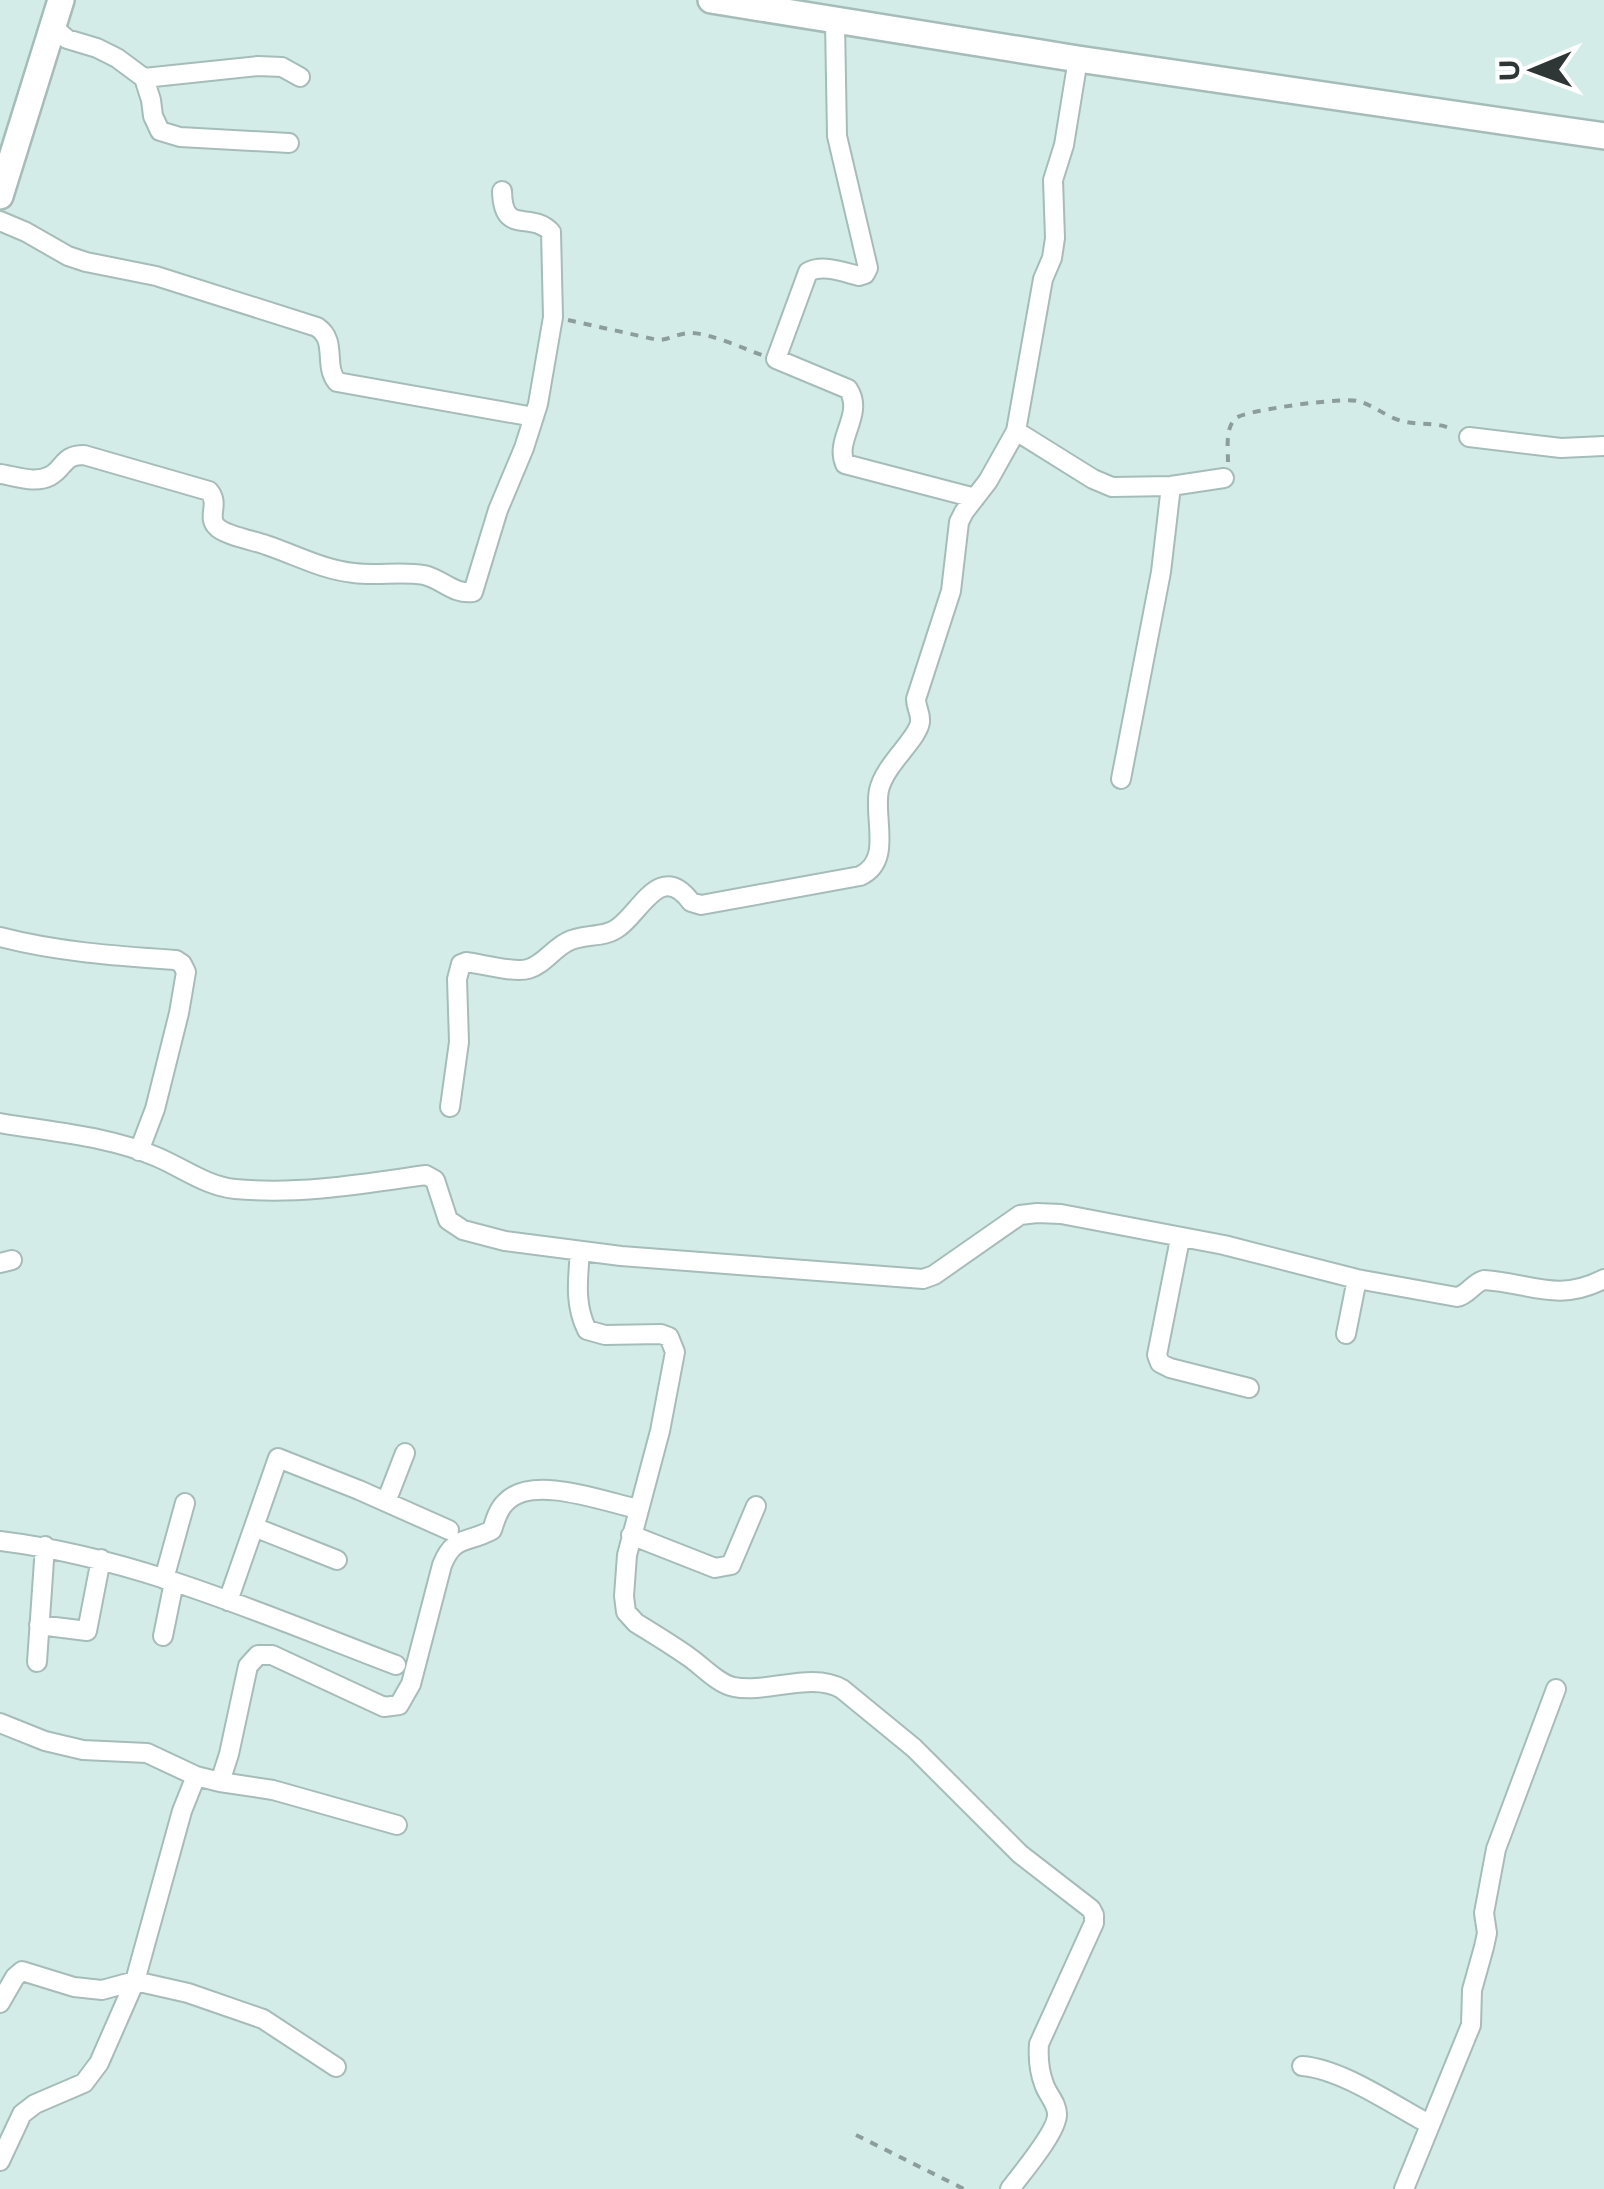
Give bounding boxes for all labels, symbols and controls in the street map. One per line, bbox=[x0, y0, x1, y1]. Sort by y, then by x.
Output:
north arrow bbox=[1484, 20, 1584, 120]
text: U bbox=[1492, 59, 1526, 82]

